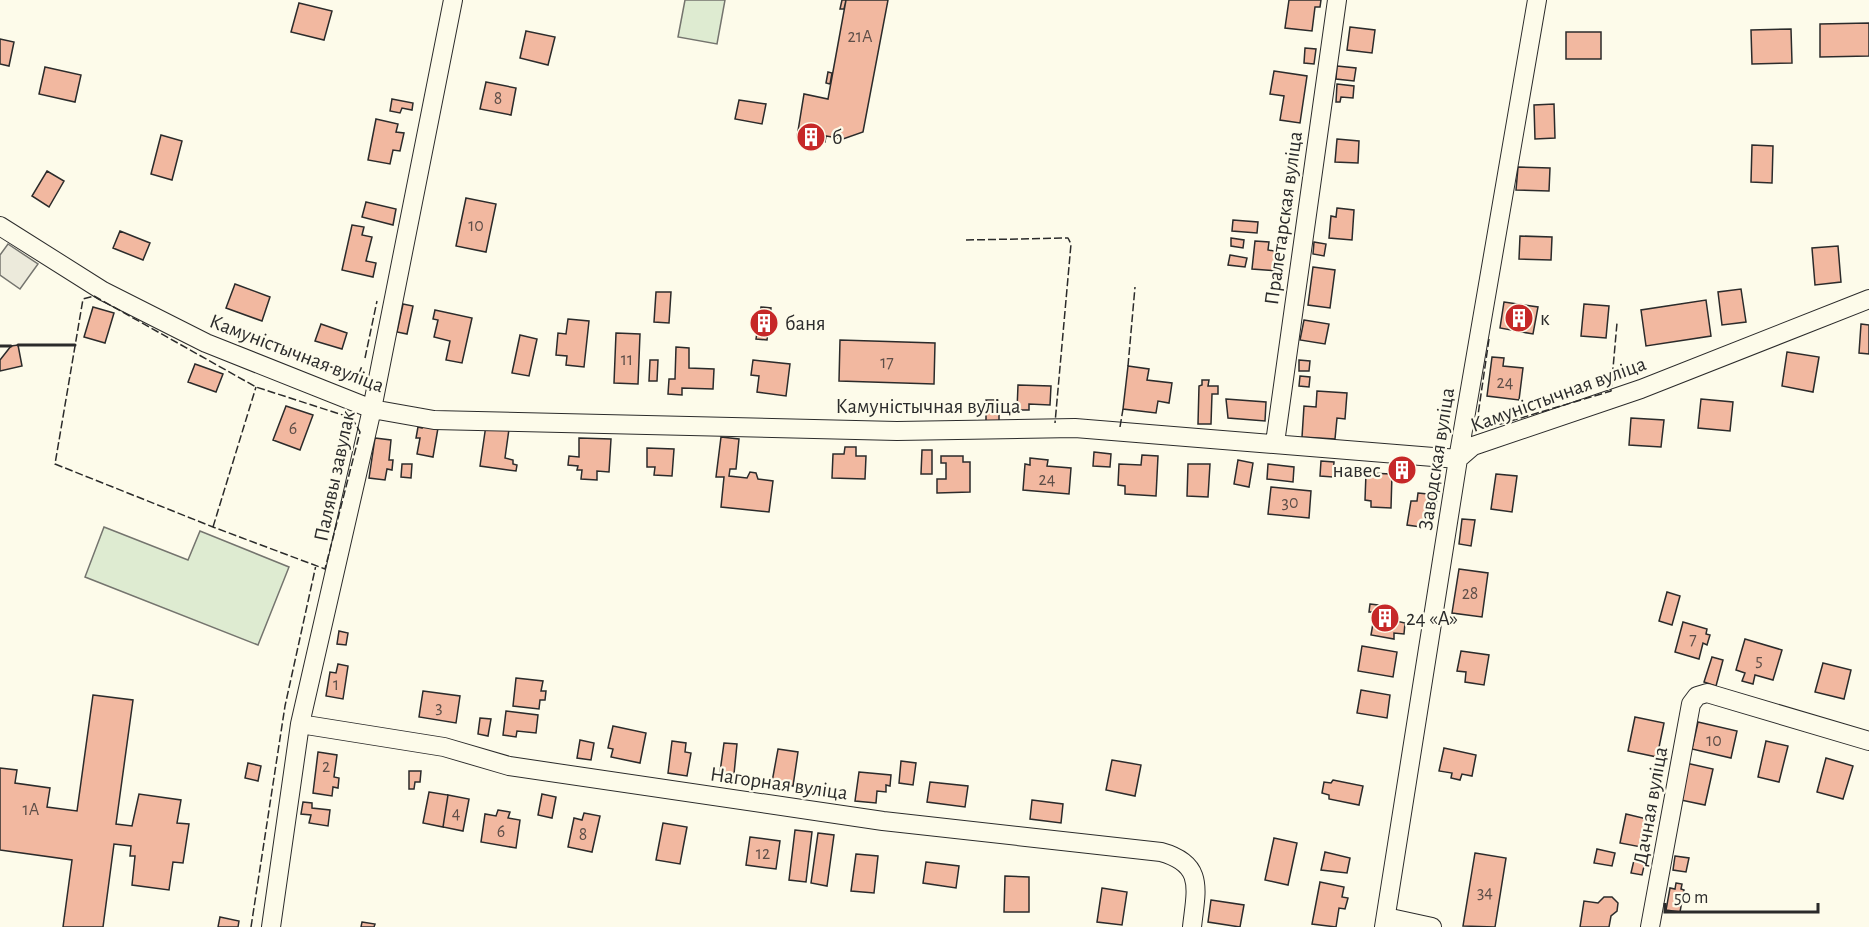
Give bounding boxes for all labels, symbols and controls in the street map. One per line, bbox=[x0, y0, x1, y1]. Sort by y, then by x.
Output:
house number: 21А bbox=[848, 28, 873, 46]
house number: 8 bbox=[494, 90, 502, 108]
building icon: б bbox=[795, 121, 827, 153]
place label: б bbox=[832, 127, 843, 148]
street label: Пралетарская вуліца bbox=[1261, 129, 1306, 306]
house number: 10 bbox=[468, 217, 484, 235]
building icon: к bbox=[1503, 302, 1535, 334]
building icon: баня bbox=[748, 307, 780, 339]
place label: к bbox=[1540, 308, 1550, 329]
street label: Камуністычная вуліца bbox=[207, 310, 387, 397]
place label: баня bbox=[785, 313, 826, 334]
house number: 11 bbox=[621, 351, 633, 369]
street label: Камуністычная вуліца bbox=[1468, 353, 1649, 436]
house number: 17 bbox=[880, 354, 894, 372]
house number: 24 bbox=[1497, 374, 1514, 392]
street label: Заводская вуліца bbox=[1415, 386, 1458, 532]
street label: Камуністычная вуліца bbox=[835, 396, 1021, 417]
street label: Палявы завулак bbox=[310, 409, 359, 543]
house number: 6 bbox=[289, 420, 297, 438]
building icon: навес bbox=[1386, 454, 1418, 486]
place label: навес bbox=[1333, 460, 1381, 481]
house number: 24 bbox=[1039, 471, 1056, 489]
house number: 30 bbox=[1282, 494, 1298, 512]
house number: 28 bbox=[1462, 585, 1478, 603]
building icon: 24 «А» bbox=[1369, 602, 1401, 634]
place label: 24 «А» bbox=[1406, 608, 1458, 629]
house number: 7 bbox=[1689, 631, 1697, 649]
house number: 5 bbox=[1755, 652, 1763, 670]
house number: 1 bbox=[333, 676, 339, 694]
house number: 3 bbox=[435, 699, 443, 717]
house number: 10 bbox=[1706, 732, 1722, 750]
street label: Дачная вуліца bbox=[1630, 745, 1671, 867]
house number: 2 bbox=[322, 758, 330, 776]
street label: Нагорная вуліца bbox=[709, 763, 850, 804]
house number: 1А bbox=[23, 801, 40, 819]
house number: 4 bbox=[452, 805, 461, 823]
house number: 6 bbox=[497, 823, 505, 841]
house number: 8 bbox=[579, 826, 587, 844]
house number: 12 bbox=[756, 845, 770, 863]
scale bar bbox=[1665, 876, 1818, 914]
house number: 34 bbox=[1477, 884, 1493, 902]
text: 50 m bbox=[1674, 889, 1708, 907]

